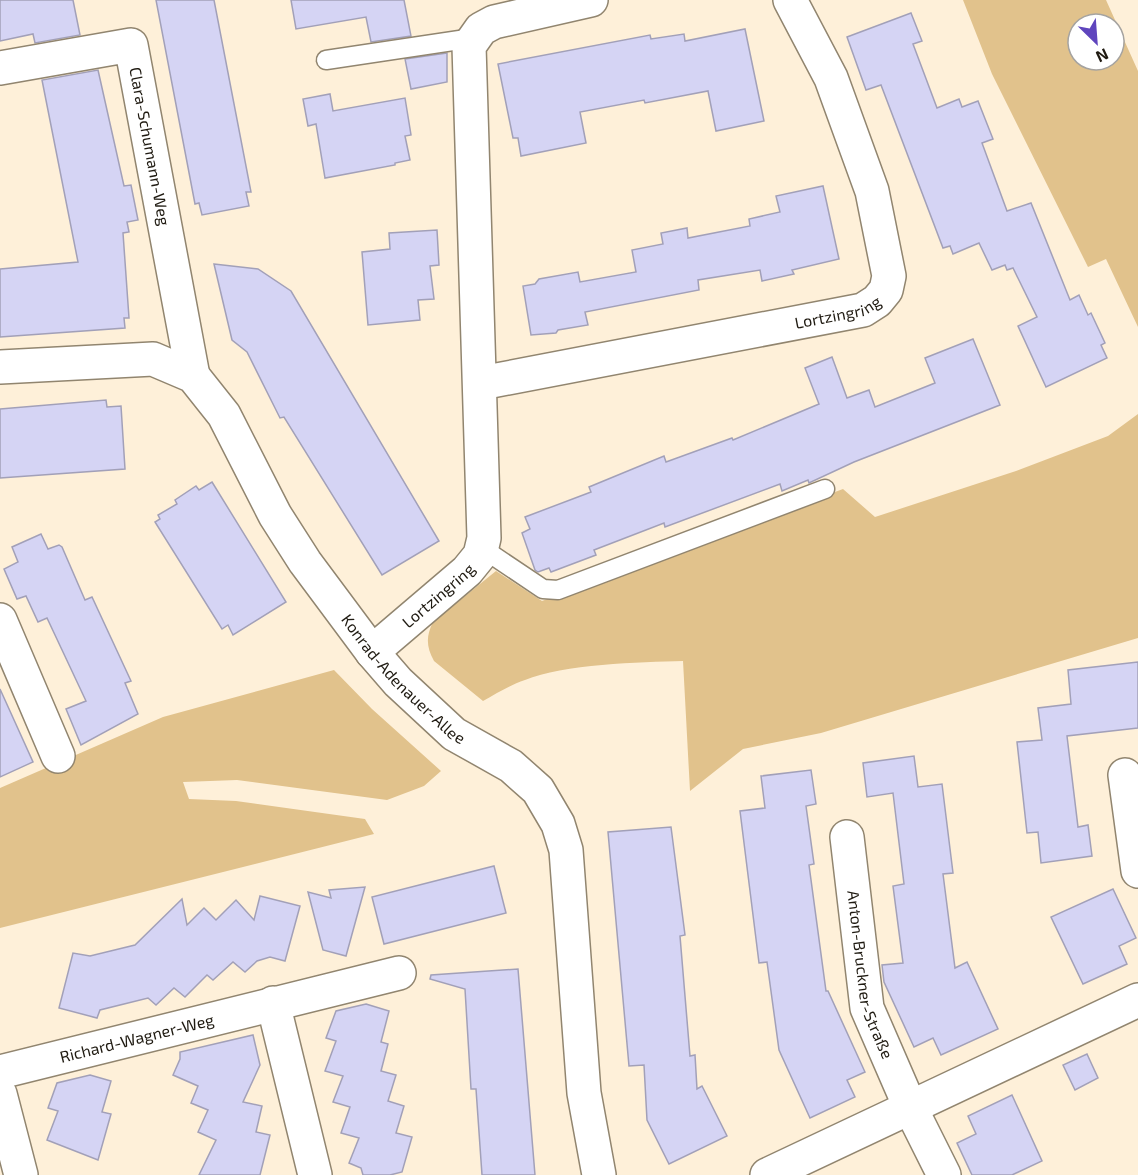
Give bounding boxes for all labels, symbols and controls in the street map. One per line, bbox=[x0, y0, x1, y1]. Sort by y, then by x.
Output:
north arrow bbox=[1066, 12, 1126, 72]
text: N bbox=[1093, 45, 1112, 67]
street label: Clara-Schumann-Weg bbox=[126, 65, 175, 227]
street label: Lortzingring bbox=[793, 291, 884, 332]
street label: Lortzingring bbox=[398, 560, 478, 631]
street label: Konrad-Adenauer-Allee bbox=[338, 610, 469, 747]
street label: Anton-Bruckner-Straße bbox=[844, 889, 898, 1061]
street label: Richard-Wagner-Weg bbox=[58, 1009, 216, 1066]

